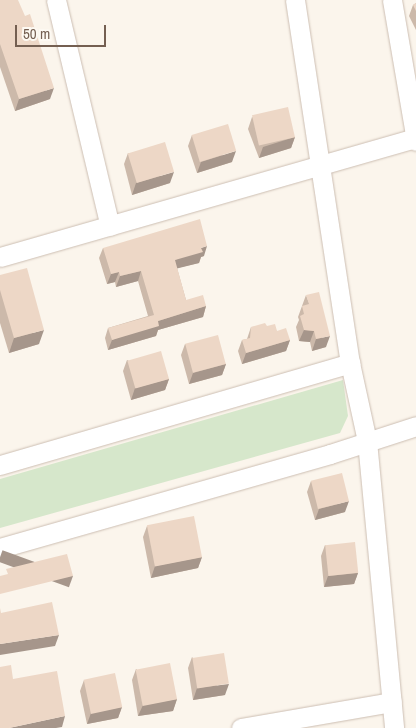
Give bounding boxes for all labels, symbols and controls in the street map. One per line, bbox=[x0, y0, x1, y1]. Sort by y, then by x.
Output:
scale bar bbox=[18, 15, 109, 47]
text: 50 m bbox=[23, 23, 50, 44]

